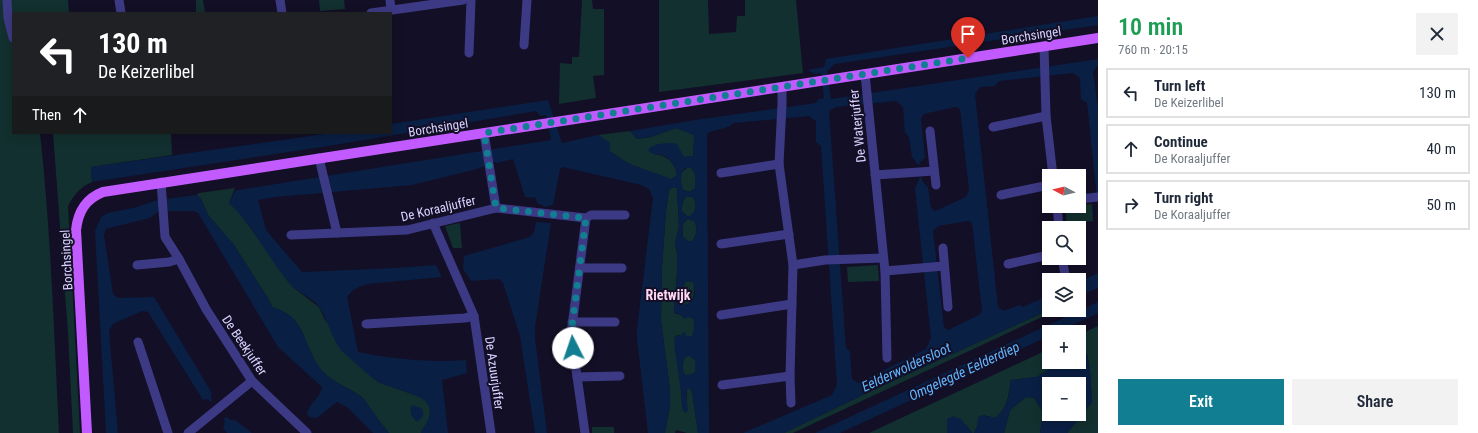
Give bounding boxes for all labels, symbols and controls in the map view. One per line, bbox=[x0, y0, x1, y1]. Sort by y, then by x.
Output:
text: 10 min bbox=[1118, 13, 1183, 41]
button: close bbox=[1416, 13, 1458, 55]
pin bbox=[951, 17, 985, 58]
icon: arrive bbox=[957, 23, 979, 45]
street label: Borchsingel bbox=[1000, 23, 1062, 48]
text: 130 m bbox=[98, 27, 168, 60]
icon: left bbox=[32, 28, 84, 80]
text: 760 m · 20:15 bbox=[1118, 42, 1188, 57]
text: De Keizerlibel bbox=[98, 61, 194, 82]
text: Turn left bbox=[1154, 77, 1205, 95]
icon: left bbox=[1120, 82, 1142, 104]
text: 130 m bbox=[1419, 84, 1456, 102]
street label: De Waterjuffer bbox=[846, 89, 869, 163]
text: De Keizerlibel bbox=[1154, 95, 1224, 110]
icon: ahead bbox=[69, 104, 91, 126]
text: Then bbox=[32, 106, 61, 124]
street label: Borchsingel bbox=[407, 115, 469, 140]
text: Continue bbox=[1154, 133, 1208, 151]
icon: ahead bbox=[1120, 138, 1142, 160]
text: 40 m bbox=[1426, 140, 1456, 158]
text: De Koraaljuffer bbox=[1154, 151, 1230, 166]
north arrow bbox=[1042, 169, 1086, 213]
map controls bbox=[1042, 169, 1086, 421]
text: Turn right bbox=[1154, 189, 1213, 207]
street label: De Koraaljuffer bbox=[399, 193, 477, 224]
icon: right bbox=[1120, 194, 1142, 216]
text: 50 m bbox=[1426, 196, 1456, 214]
text: De Koraaljuffer bbox=[1154, 207, 1230, 222]
button: search bbox=[1042, 221, 1086, 265]
street label: Borchsingel bbox=[57, 229, 76, 291]
button: layers bbox=[1042, 273, 1086, 317]
district label: Rietwijk bbox=[646, 287, 691, 303]
street label: De Beekjuffer bbox=[219, 312, 270, 378]
button: + bbox=[1042, 325, 1086, 369]
position arrow bbox=[552, 327, 594, 369]
street label: De Azuurjuffer bbox=[482, 336, 507, 411]
water label: Omgelegde Eelderdiep bbox=[906, 338, 1022, 404]
water label: Eelderwoldersloot bbox=[859, 339, 954, 395]
button: − bbox=[1042, 377, 1086, 421]
button: Exit bbox=[1118, 379, 1284, 425]
button: Share bbox=[1292, 379, 1458, 425]

